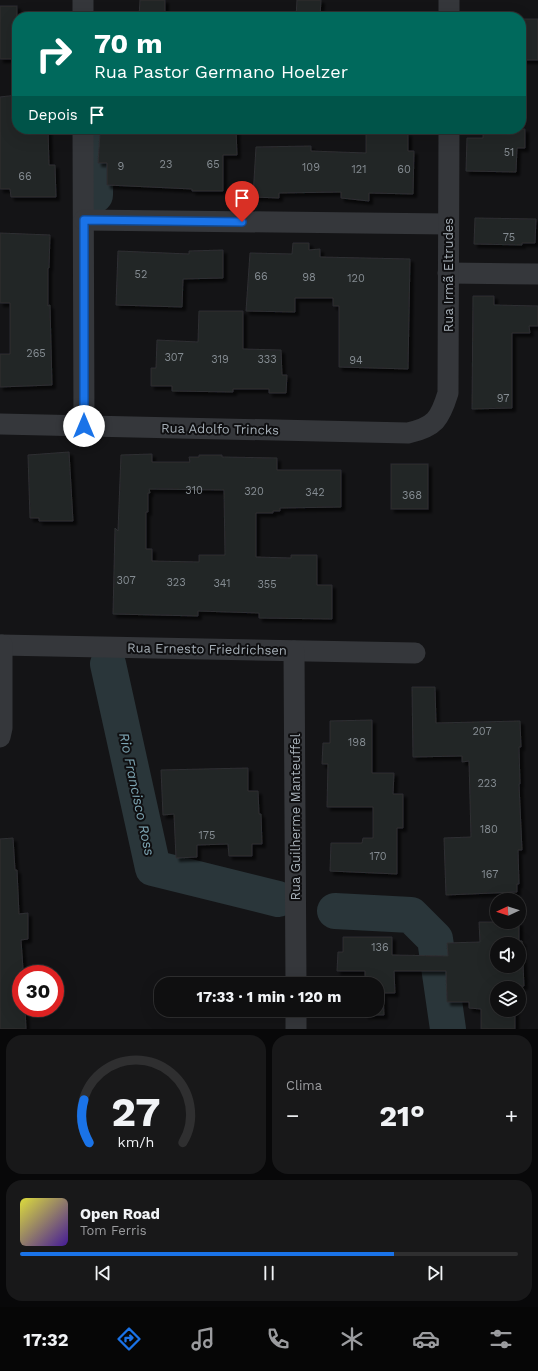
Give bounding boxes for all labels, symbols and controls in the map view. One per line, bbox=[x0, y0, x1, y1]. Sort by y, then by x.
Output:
text: 70 m bbox=[94, 27, 163, 60]
icon: right bbox=[28, 28, 80, 80]
text: Rua Pastor Germano Hoelzer bbox=[94, 61, 348, 82]
icon: arrive bbox=[86, 104, 108, 126]
text: Depois bbox=[28, 106, 78, 124]
house number: 51 bbox=[504, 146, 514, 159]
house number: 23 bbox=[160, 158, 172, 171]
house number: 65 bbox=[206, 158, 220, 171]
house number: 9 bbox=[118, 160, 125, 173]
house number: 109 bbox=[302, 161, 320, 174]
house number: 121 bbox=[352, 163, 367, 176]
house number: 60 bbox=[397, 163, 411, 176]
house number: 66 bbox=[18, 170, 32, 183]
pin bbox=[225, 181, 259, 222]
icon: arrive bbox=[231, 187, 253, 209]
street label: Rua Irmã Eltrudes bbox=[441, 218, 456, 332]
house number: 75 bbox=[503, 231, 515, 244]
house number: 52 bbox=[135, 268, 147, 281]
house number: 66 bbox=[254, 270, 268, 283]
house number: 98 bbox=[302, 271, 316, 284]
house number: 120 bbox=[347, 272, 365, 285]
house number: 265 bbox=[26, 347, 46, 360]
house number: 307 bbox=[164, 351, 184, 364]
house number: 319 bbox=[211, 353, 229, 366]
house number: 333 bbox=[257, 353, 277, 366]
house number: 94 bbox=[349, 354, 363, 367]
house number: 97 bbox=[497, 392, 509, 405]
position arrow bbox=[63, 405, 105, 447]
street label: Rua Adolfo Trincks bbox=[161, 420, 279, 438]
house number: 310 bbox=[185, 484, 203, 497]
house number: 320 bbox=[244, 485, 264, 498]
house number: 342 bbox=[305, 486, 325, 499]
house number: 368 bbox=[402, 489, 422, 502]
house number: 307 bbox=[116, 574, 136, 587]
house number: 323 bbox=[166, 576, 186, 589]
house number: 341 bbox=[213, 577, 231, 590]
house number: 355 bbox=[257, 578, 277, 591]
street label: Rua Ernesto Friedrichsen bbox=[127, 640, 287, 658]
house number: 207 bbox=[472, 725, 492, 738]
water label: Rio Francisco Ross bbox=[116, 731, 158, 857]
street label: Rua Guilherme Manteuffel bbox=[288, 734, 303, 900]
house number: 198 bbox=[348, 736, 366, 749]
house number: 223 bbox=[477, 777, 497, 790]
house number: 180 bbox=[480, 823, 498, 836]
house number: 175 bbox=[199, 829, 215, 842]
house number: 170 bbox=[369, 850, 387, 863]
house number: 167 bbox=[481, 868, 499, 881]
north arrow bbox=[490, 893, 526, 929]
map controls bbox=[490, 893, 526, 1017]
button: sound bbox=[490, 937, 526, 973]
house number: 136 bbox=[371, 941, 389, 954]
speed limit sign: 30 bbox=[12, 965, 64, 1017]
button: layers bbox=[490, 981, 526, 1017]
text: 17:33 · 1 min · 120 m bbox=[197, 988, 341, 1006]
text: Clima bbox=[286, 1078, 322, 1093]
text: 27 bbox=[111, 1086, 161, 1135]
text: 21° bbox=[379, 1098, 425, 1133]
text: − bbox=[286, 1103, 299, 1128]
text: + bbox=[505, 1103, 518, 1128]
text: km/h bbox=[118, 1133, 154, 1149]
text: Open Road bbox=[80, 1205, 160, 1223]
text: Tom Ferris bbox=[80, 1223, 147, 1238]
icon: previous bbox=[92, 1262, 114, 1284]
icon: pause bbox=[258, 1262, 280, 1284]
icon: next bbox=[424, 1262, 446, 1284]
icon: directions bbox=[115, 1325, 143, 1353]
icon: music bbox=[189, 1325, 217, 1353]
icon: phone bbox=[264, 1325, 292, 1353]
icon: climate bbox=[338, 1325, 366, 1353]
icon: car bbox=[412, 1325, 440, 1353]
icon: filters bbox=[487, 1325, 515, 1353]
text: 17:32 bbox=[23, 1329, 68, 1350]

